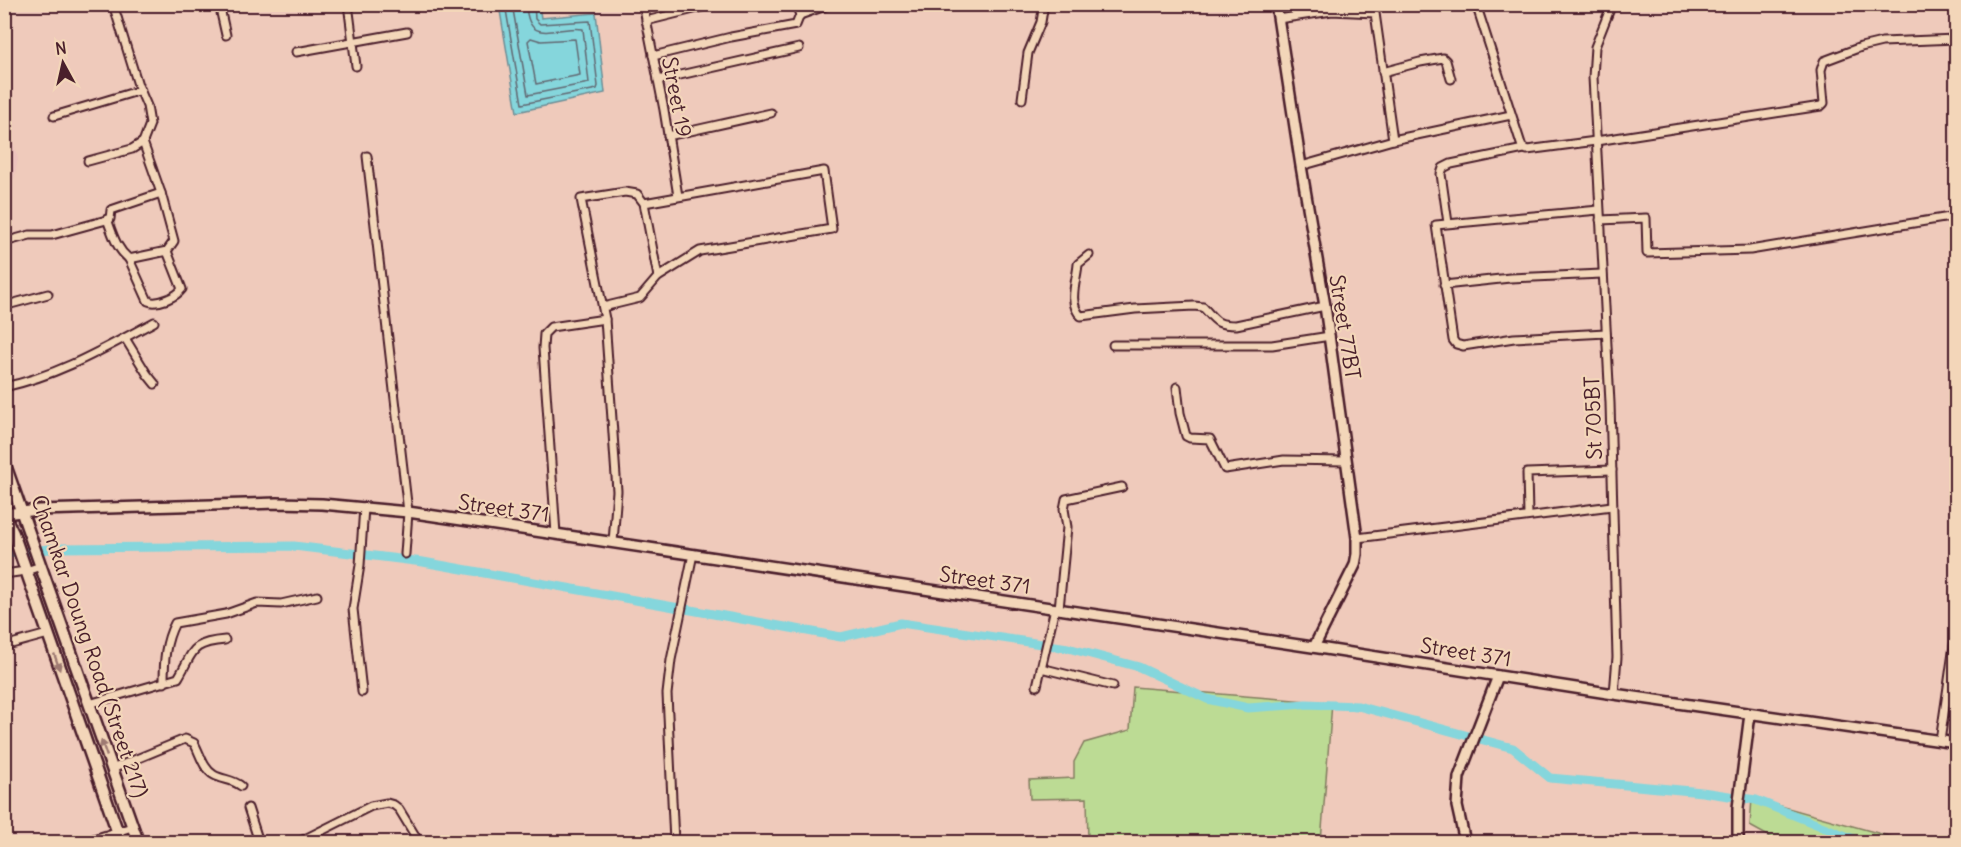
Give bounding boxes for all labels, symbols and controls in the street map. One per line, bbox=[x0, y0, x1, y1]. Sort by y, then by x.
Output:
north arrow bbox=[33, 33, 93, 93]
text: N bbox=[54, 37, 68, 59]
street label: Street 19 bbox=[656, 54, 698, 140]
street label: Street 77BT bbox=[1323, 273, 1367, 381]
street label: St 705BT bbox=[1578, 376, 1608, 460]
street label: Street 371 bbox=[457, 488, 551, 528]
street label: Chamkar Doung Road (Street 217) bbox=[25, 491, 155, 801]
street label: Street 371 bbox=[938, 560, 1032, 600]
street label: Street 371 bbox=[1419, 632, 1513, 672]
one-way arrow bbox=[53, 653, 63, 671]
one-way arrow bbox=[99, 739, 109, 757]

